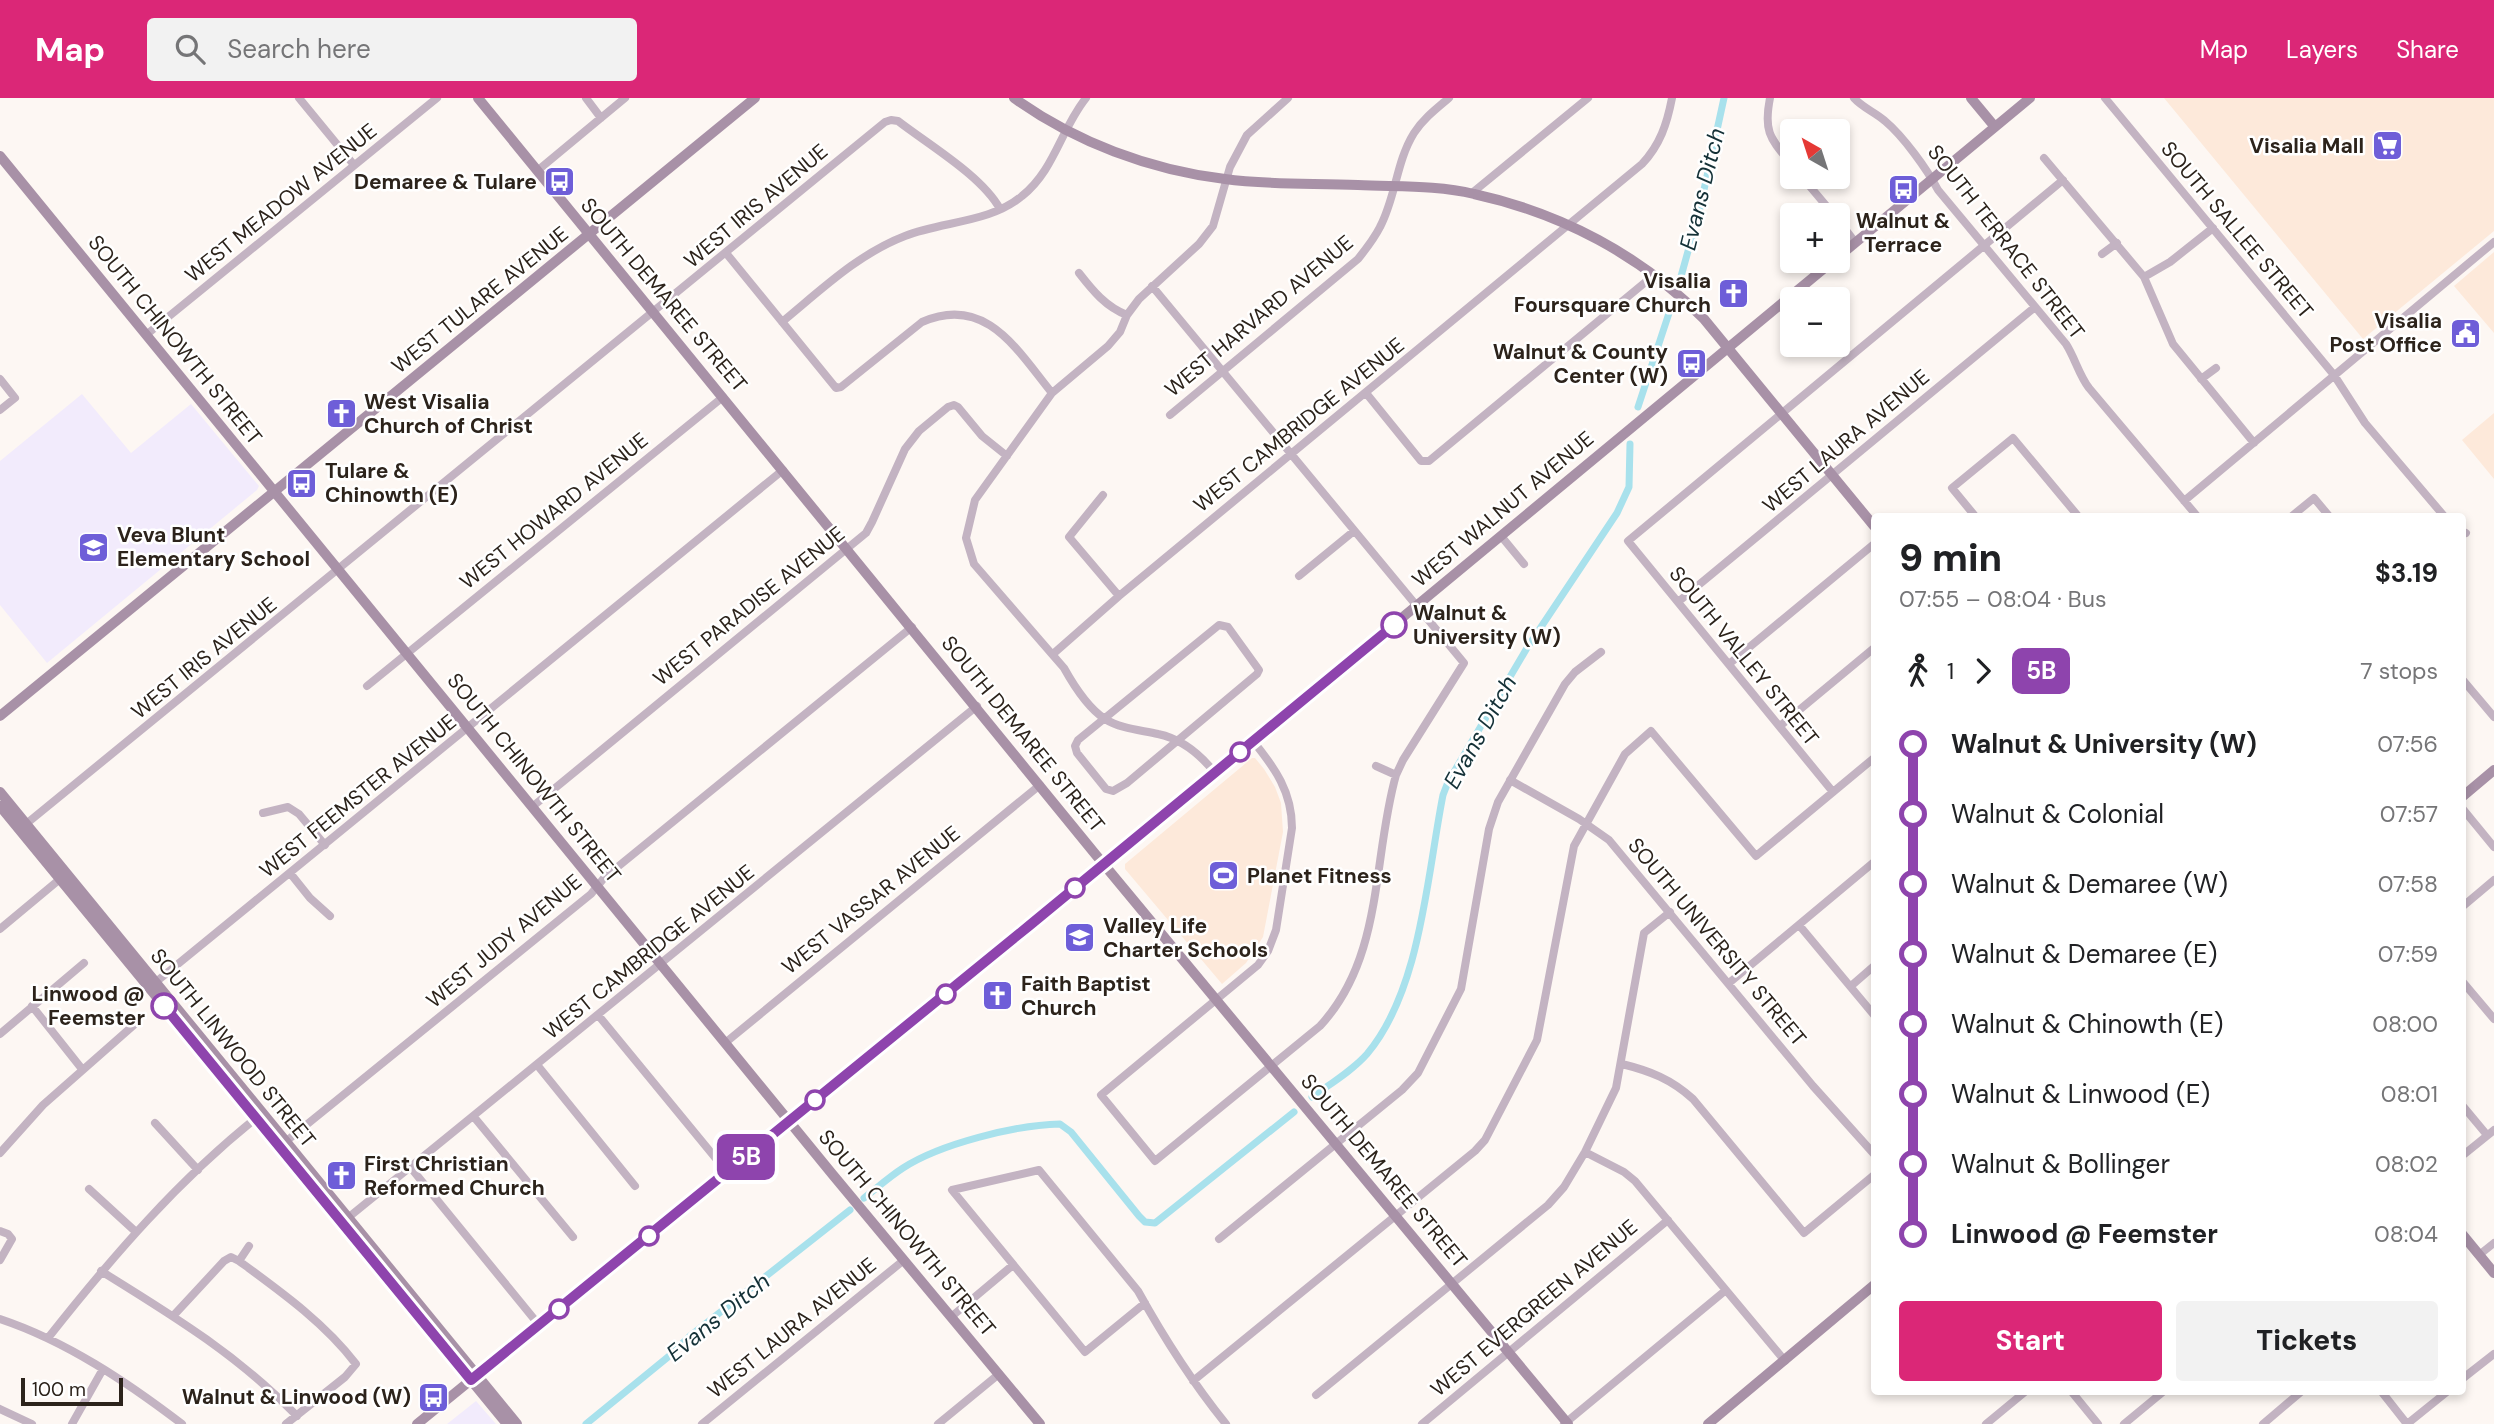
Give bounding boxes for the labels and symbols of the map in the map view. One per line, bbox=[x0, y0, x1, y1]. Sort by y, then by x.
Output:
street label: WEST MEADOW AVENUE bbox=[179, 117, 383, 289]
north arrow bbox=[1780, 119, 1850, 189]
water label: Evans Ditch bbox=[1672, 125, 1732, 253]
supermarket icon: Visalia Mall bbox=[2370, 129, 2404, 163]
place label: Visalia Mall bbox=[2249, 132, 2364, 160]
street label: SOUTH SALLEE STREET bbox=[2155, 136, 2320, 325]
street label: WEST IRIS AVENUE bbox=[678, 138, 834, 274]
street label: SOUTH TERRACE STREET bbox=[1921, 139, 2091, 345]
bus stop icon: Demaree & Tulare bbox=[543, 165, 577, 199]
place label: Demaree & Tulare bbox=[354, 168, 537, 196]
bus stop icon: Walnut & Terrace bbox=[1886, 172, 1920, 206]
street label: SOUTH DEMAREE STREET bbox=[574, 192, 754, 398]
place label: Walnut & Terrace bbox=[1856, 207, 1950, 259]
street label: WEST TULARE AVENUE bbox=[386, 220, 574, 380]
street label: SOUTH CHINOWTH STREET bbox=[82, 229, 268, 451]
street label: WEST HARVARD AVENUE bbox=[1159, 229, 1359, 403]
place label: Visalia Foursquare Church bbox=[1514, 267, 1711, 319]
church icon: Visalia Foursquare Church bbox=[1717, 276, 1751, 310]
place label: Visalia Post Office bbox=[2329, 307, 2442, 359]
public building icon: Visalia Post Office bbox=[2448, 316, 2482, 350]
street label: WEST CAMBRIDGE AVENUE bbox=[1188, 331, 1410, 519]
place label: Walnut & County Center (W) bbox=[1493, 338, 1668, 390]
bus stop icon: Walnut & County Center (W) bbox=[1674, 347, 1708, 381]
street label: WEST LAURA AVENUE bbox=[1757, 363, 1935, 519]
place label: West Visalia Church of Christ bbox=[364, 388, 533, 440]
church icon: West Visalia Church of Christ bbox=[324, 397, 358, 431]
street label: WEST WALNUT AVENUE bbox=[1406, 425, 1600, 593]
street label: WEST HOWARD AVENUE bbox=[454, 426, 654, 596]
place label: Tulare & Chinowth (E) bbox=[325, 457, 458, 509]
bus stop icon: Tulare & Chinowth (E) bbox=[285, 466, 319, 500]
street label: WEST PARADISE AVENUE bbox=[647, 520, 851, 692]
place label: Veva Blunt Elementary School bbox=[117, 521, 310, 573]
school or university icon: Veva Blunt Elementary School bbox=[77, 530, 111, 564]
street label: SOUTH VALLEY STREET bbox=[1663, 560, 1825, 752]
street label: WEST IRIS AVENUE bbox=[125, 591, 283, 725]
place label: Walnut & University (W) bbox=[1413, 599, 1561, 651]
marker: Walnut & University (W) bbox=[1381, 612, 1407, 638]
street label: SOUTH DEMAREE STREET bbox=[935, 630, 1111, 838]
street label: SOUTH CHINOWTH STREET bbox=[441, 667, 627, 889]
water label: Evans Ditch bbox=[1437, 670, 1523, 794]
street label: WEST FEEMSTER AVENUE bbox=[254, 708, 462, 884]
unlabelled marker bbox=[1230, 742, 1250, 762]
street label: WEST VASSAR AVENUE bbox=[776, 819, 966, 981]
street label: SOUTH UNIVERSITY STREET bbox=[1622, 832, 1813, 1052]
street label: WEST CAMBRIDGE AVENUE bbox=[538, 858, 760, 1046]
sports icon: Planet Fitness bbox=[1207, 859, 1241, 893]
place label: Planet Fitness bbox=[1247, 862, 1392, 890]
street label: WEST JUDY AVENUE bbox=[420, 868, 588, 1014]
unlabelled marker bbox=[1065, 878, 1085, 898]
place label: Valley Life Charter Schools bbox=[1103, 912, 1268, 964]
school or university icon: Valley Life Charter Schools bbox=[1063, 921, 1097, 955]
street label: SOUTH LINWOOD STREET bbox=[144, 943, 322, 1153]
place label: Faith Baptist Church bbox=[1021, 970, 1151, 1022]
church icon: Faith Baptist Church bbox=[981, 979, 1015, 1013]
place label: Linwood @ Feemster bbox=[31, 980, 145, 1032]
unlabelled marker bbox=[936, 984, 956, 1004]
marker: Linwood @ Feemster bbox=[151, 993, 177, 1019]
street label: SOUTH DEMAREE STREET bbox=[1294, 1068, 1474, 1274]
unlabelled marker bbox=[805, 1090, 825, 1110]
street label: SOUTH CHINOWTH STREET bbox=[812, 1124, 1002, 1343]
line badge: 5B bbox=[714, 1134, 778, 1180]
place label: First Christian Reformed Church bbox=[364, 1150, 545, 1202]
church icon: First Christian Reformed Church bbox=[324, 1159, 358, 1193]
street label: WEST EVERGREEN AVENUE bbox=[1425, 1213, 1643, 1403]
unlabelled marker bbox=[639, 1226, 659, 1246]
street label: WEST LAURA AVENUE bbox=[702, 1251, 882, 1405]
water label: Evans Ditch bbox=[660, 1266, 776, 1368]
unlabelled marker bbox=[549, 1299, 569, 1319]
scale bar bbox=[21, 1375, 122, 1407]
bus stop icon: Walnut & Linwood (W) bbox=[417, 1380, 451, 1414]
place label: Walnut & Linwood (W) bbox=[182, 1383, 411, 1411]

